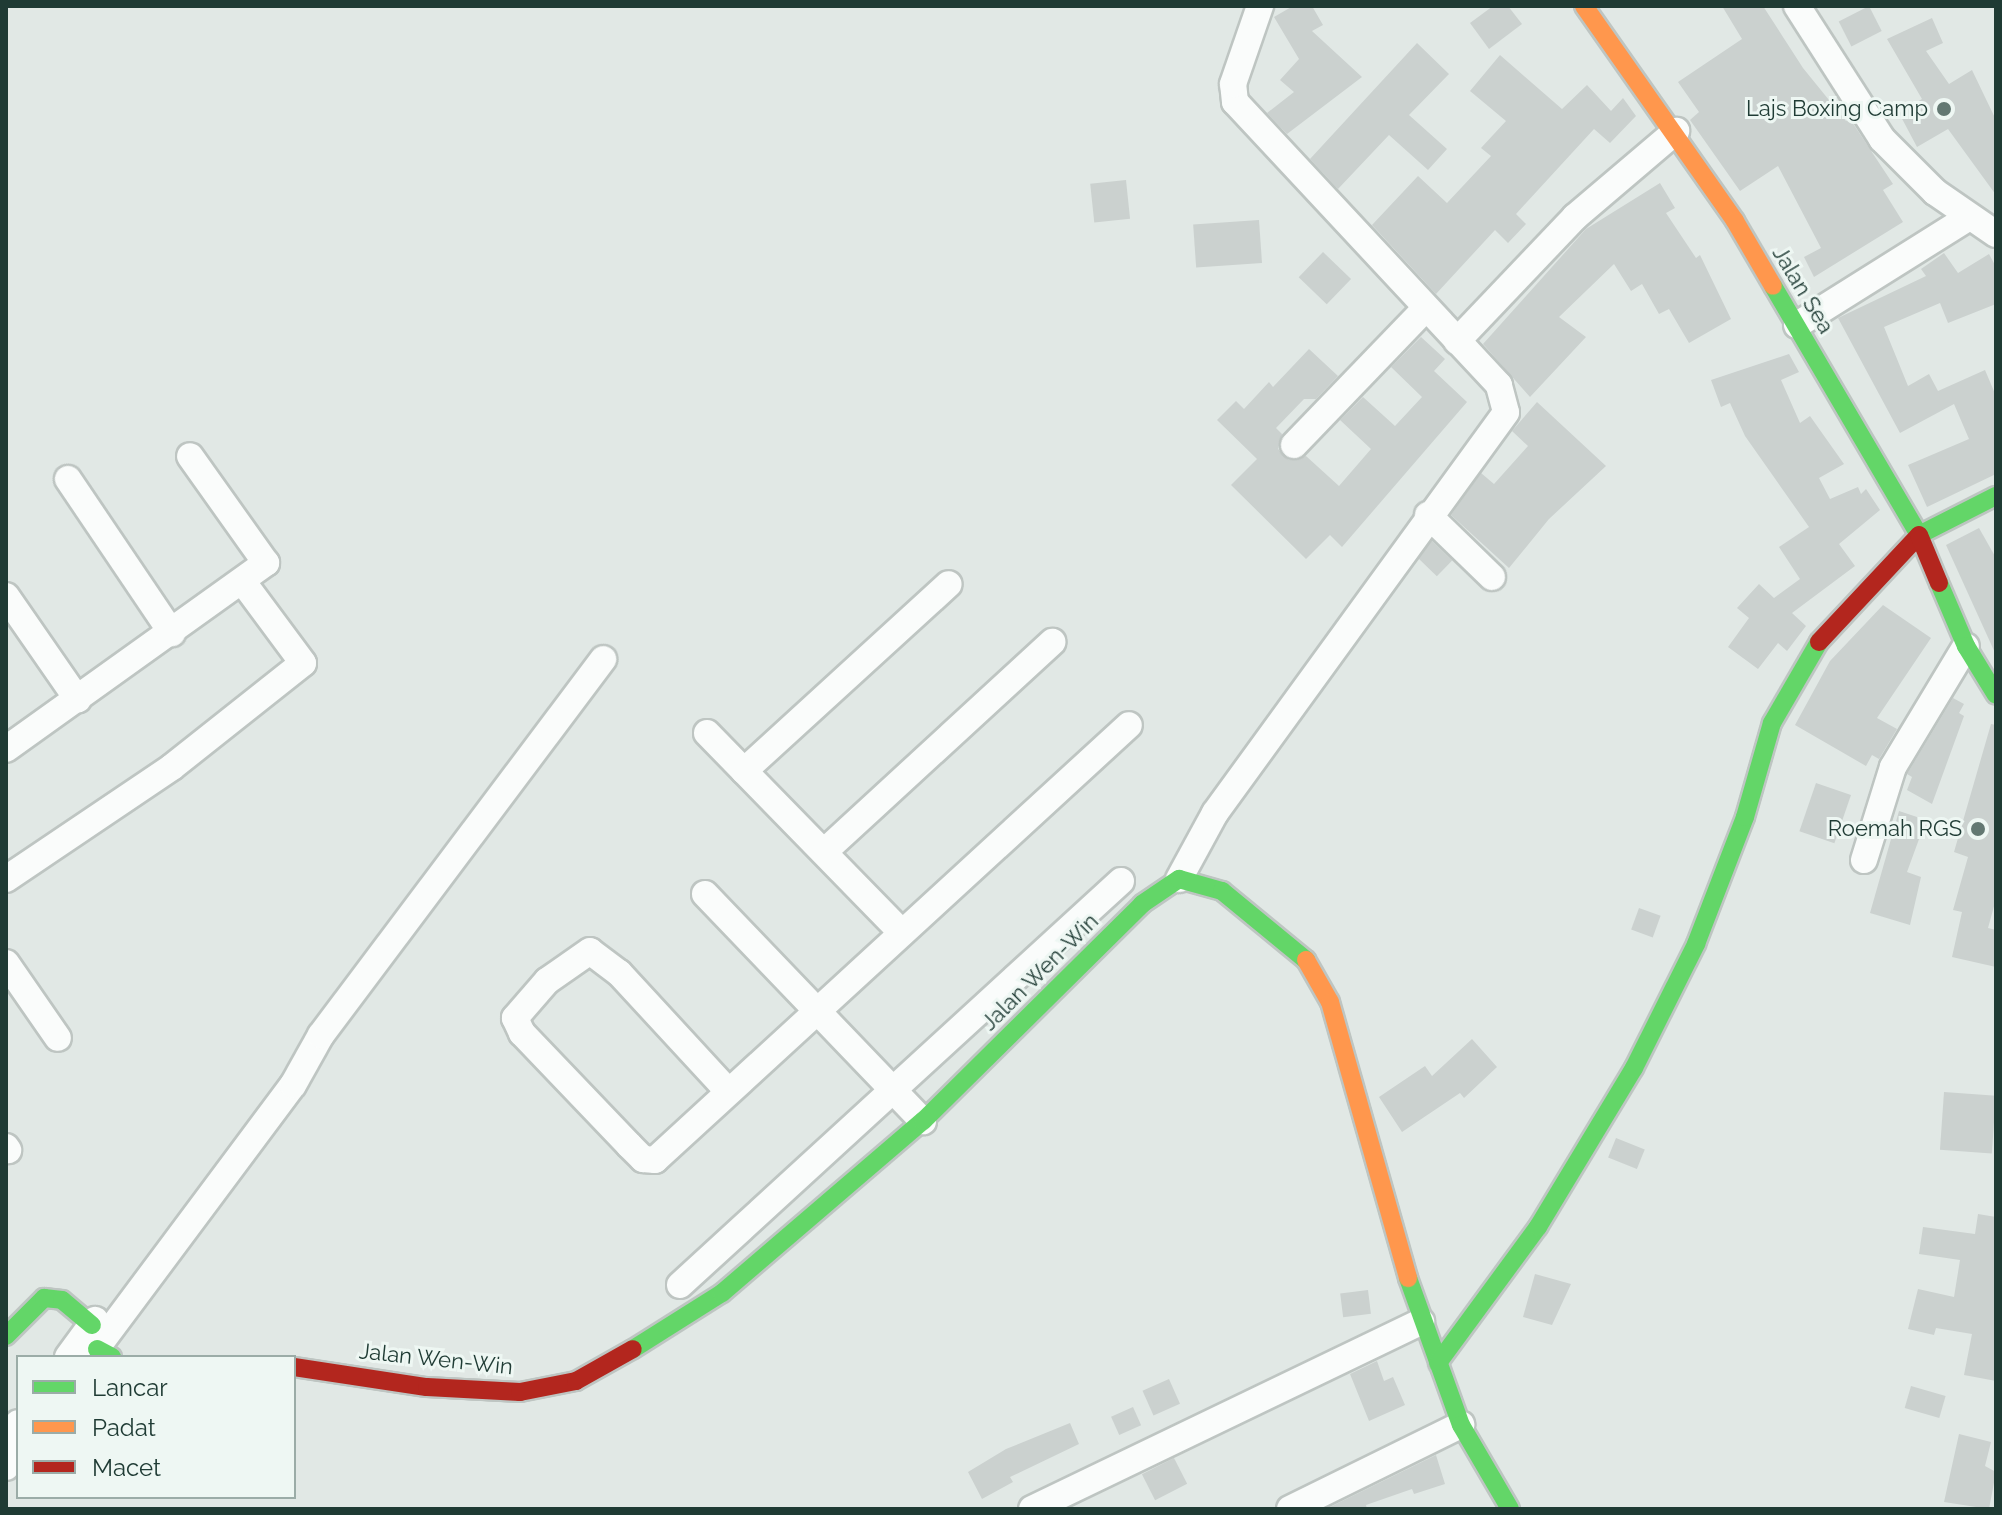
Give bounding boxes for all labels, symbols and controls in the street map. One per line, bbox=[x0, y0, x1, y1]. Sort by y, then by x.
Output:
place label: Lajs Boxing Camp bbox=[1746, 96, 1928, 122]
marker: Lajs Boxing Camp bbox=[1935, 100, 1953, 118]
street label: Jalan Sea bbox=[1767, 242, 1839, 338]
place label: Roemah RGS bbox=[1828, 816, 1962, 842]
marker: Roemah RGS bbox=[1969, 820, 1987, 838]
street label: Jalan Wen-Win bbox=[976, 908, 1104, 1036]
street label: Jalan Wen-Win bbox=[357, 1338, 515, 1380]
legend bbox=[16, 1355, 296, 1499]
text: Lancar bbox=[92, 1373, 168, 1402]
text: Padat bbox=[92, 1413, 156, 1442]
text: Macet bbox=[92, 1453, 161, 1482]

